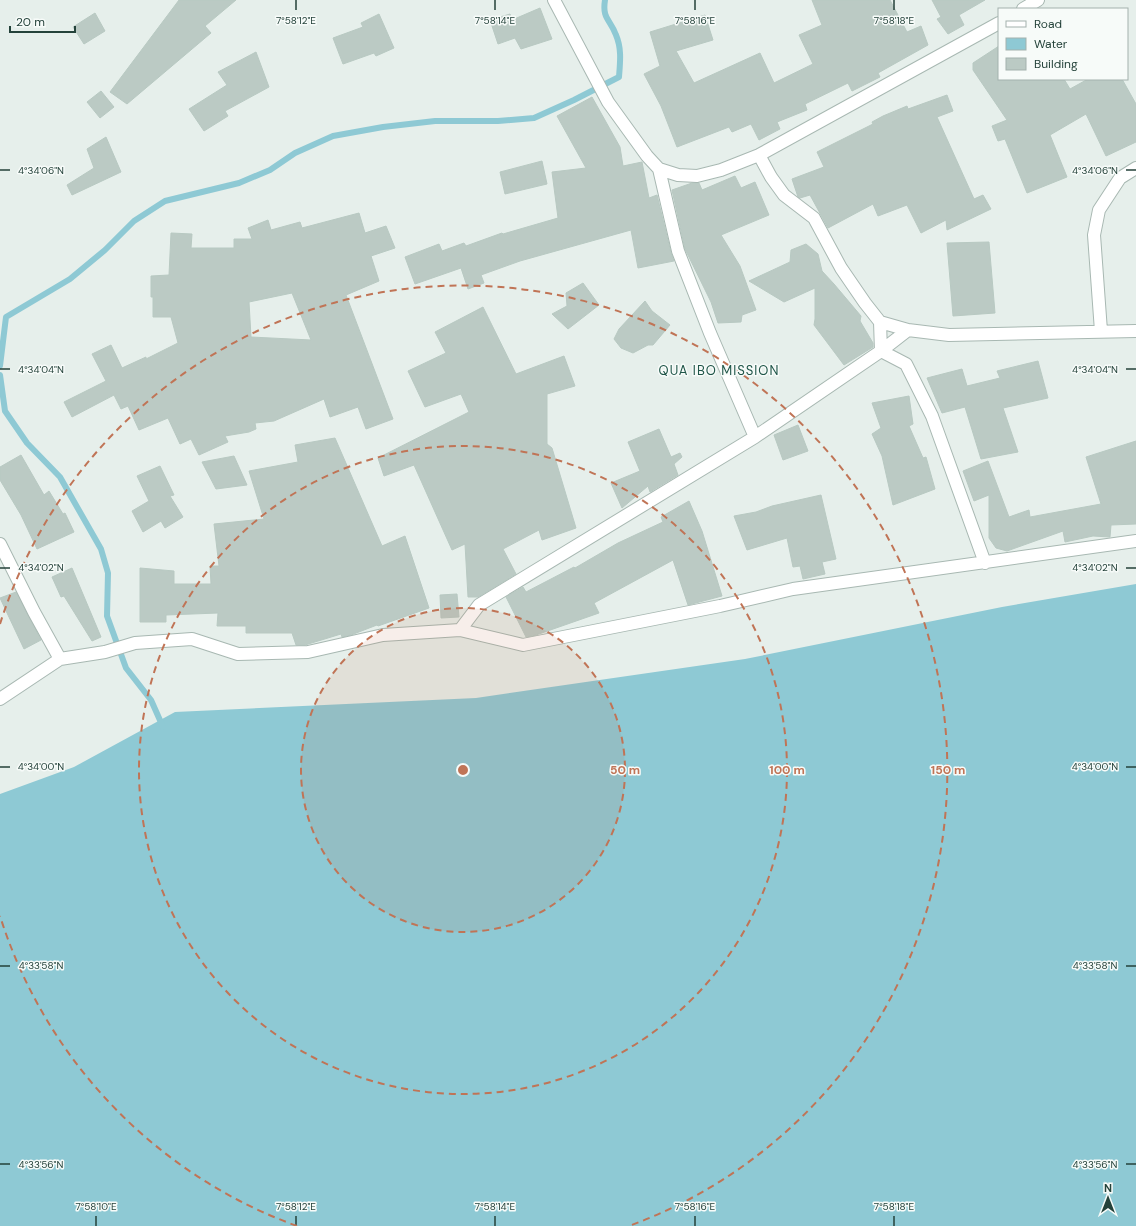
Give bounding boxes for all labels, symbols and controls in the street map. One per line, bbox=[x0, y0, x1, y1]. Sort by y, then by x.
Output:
scale bar bbox=[10, 8, 75, 34]
legend bbox=[998, 8, 1128, 80]
text: 20 m bbox=[16, 14, 45, 30]
text: 7°58'12"E bbox=[276, 14, 316, 27]
text: 7°58'14"E bbox=[475, 14, 515, 27]
text: 7°58'16"E bbox=[675, 14, 716, 27]
text: 7°58'18"E bbox=[874, 14, 914, 27]
text: Road bbox=[1034, 16, 1062, 32]
text: Water bbox=[1034, 36, 1068, 52]
text: Building bbox=[1034, 56, 1078, 72]
text: 4°34'06"N bbox=[18, 164, 64, 177]
text: 4°34'06"N bbox=[1072, 164, 1118, 177]
district label: QUA IBO MISSION bbox=[659, 362, 779, 379]
text: 4°34'04"N bbox=[18, 363, 64, 376]
text: 4°34'04"N bbox=[1072, 363, 1118, 376]
text: 4°34'02"N bbox=[18, 561, 64, 574]
text: 4°34'02"N bbox=[1072, 561, 1118, 574]
text: 4°34'00"N bbox=[18, 760, 64, 773]
text: 4°34'00"N bbox=[1072, 760, 1118, 773]
text: 50 m bbox=[610, 762, 640, 778]
text: 100 m bbox=[769, 762, 805, 778]
text: 150 m bbox=[931, 762, 965, 778]
centre of rings bbox=[456, 763, 470, 777]
text: 4°33'58"N bbox=[19, 959, 63, 972]
text: 4°33'58"N bbox=[1073, 959, 1117, 972]
text: 4°33'56"N bbox=[19, 1158, 63, 1171]
text: 4°33'56"N bbox=[1073, 1158, 1117, 1171]
north arrow bbox=[1088, 1178, 1128, 1218]
text: N bbox=[1104, 1181, 1112, 1195]
text: 7°58'10"E bbox=[75, 1200, 117, 1213]
text: 7°58'12"E bbox=[276, 1200, 316, 1213]
text: 7°58'14"E bbox=[475, 1200, 515, 1213]
text: 7°58'16"E bbox=[675, 1200, 716, 1213]
text: 7°58'18"E bbox=[874, 1200, 914, 1213]

